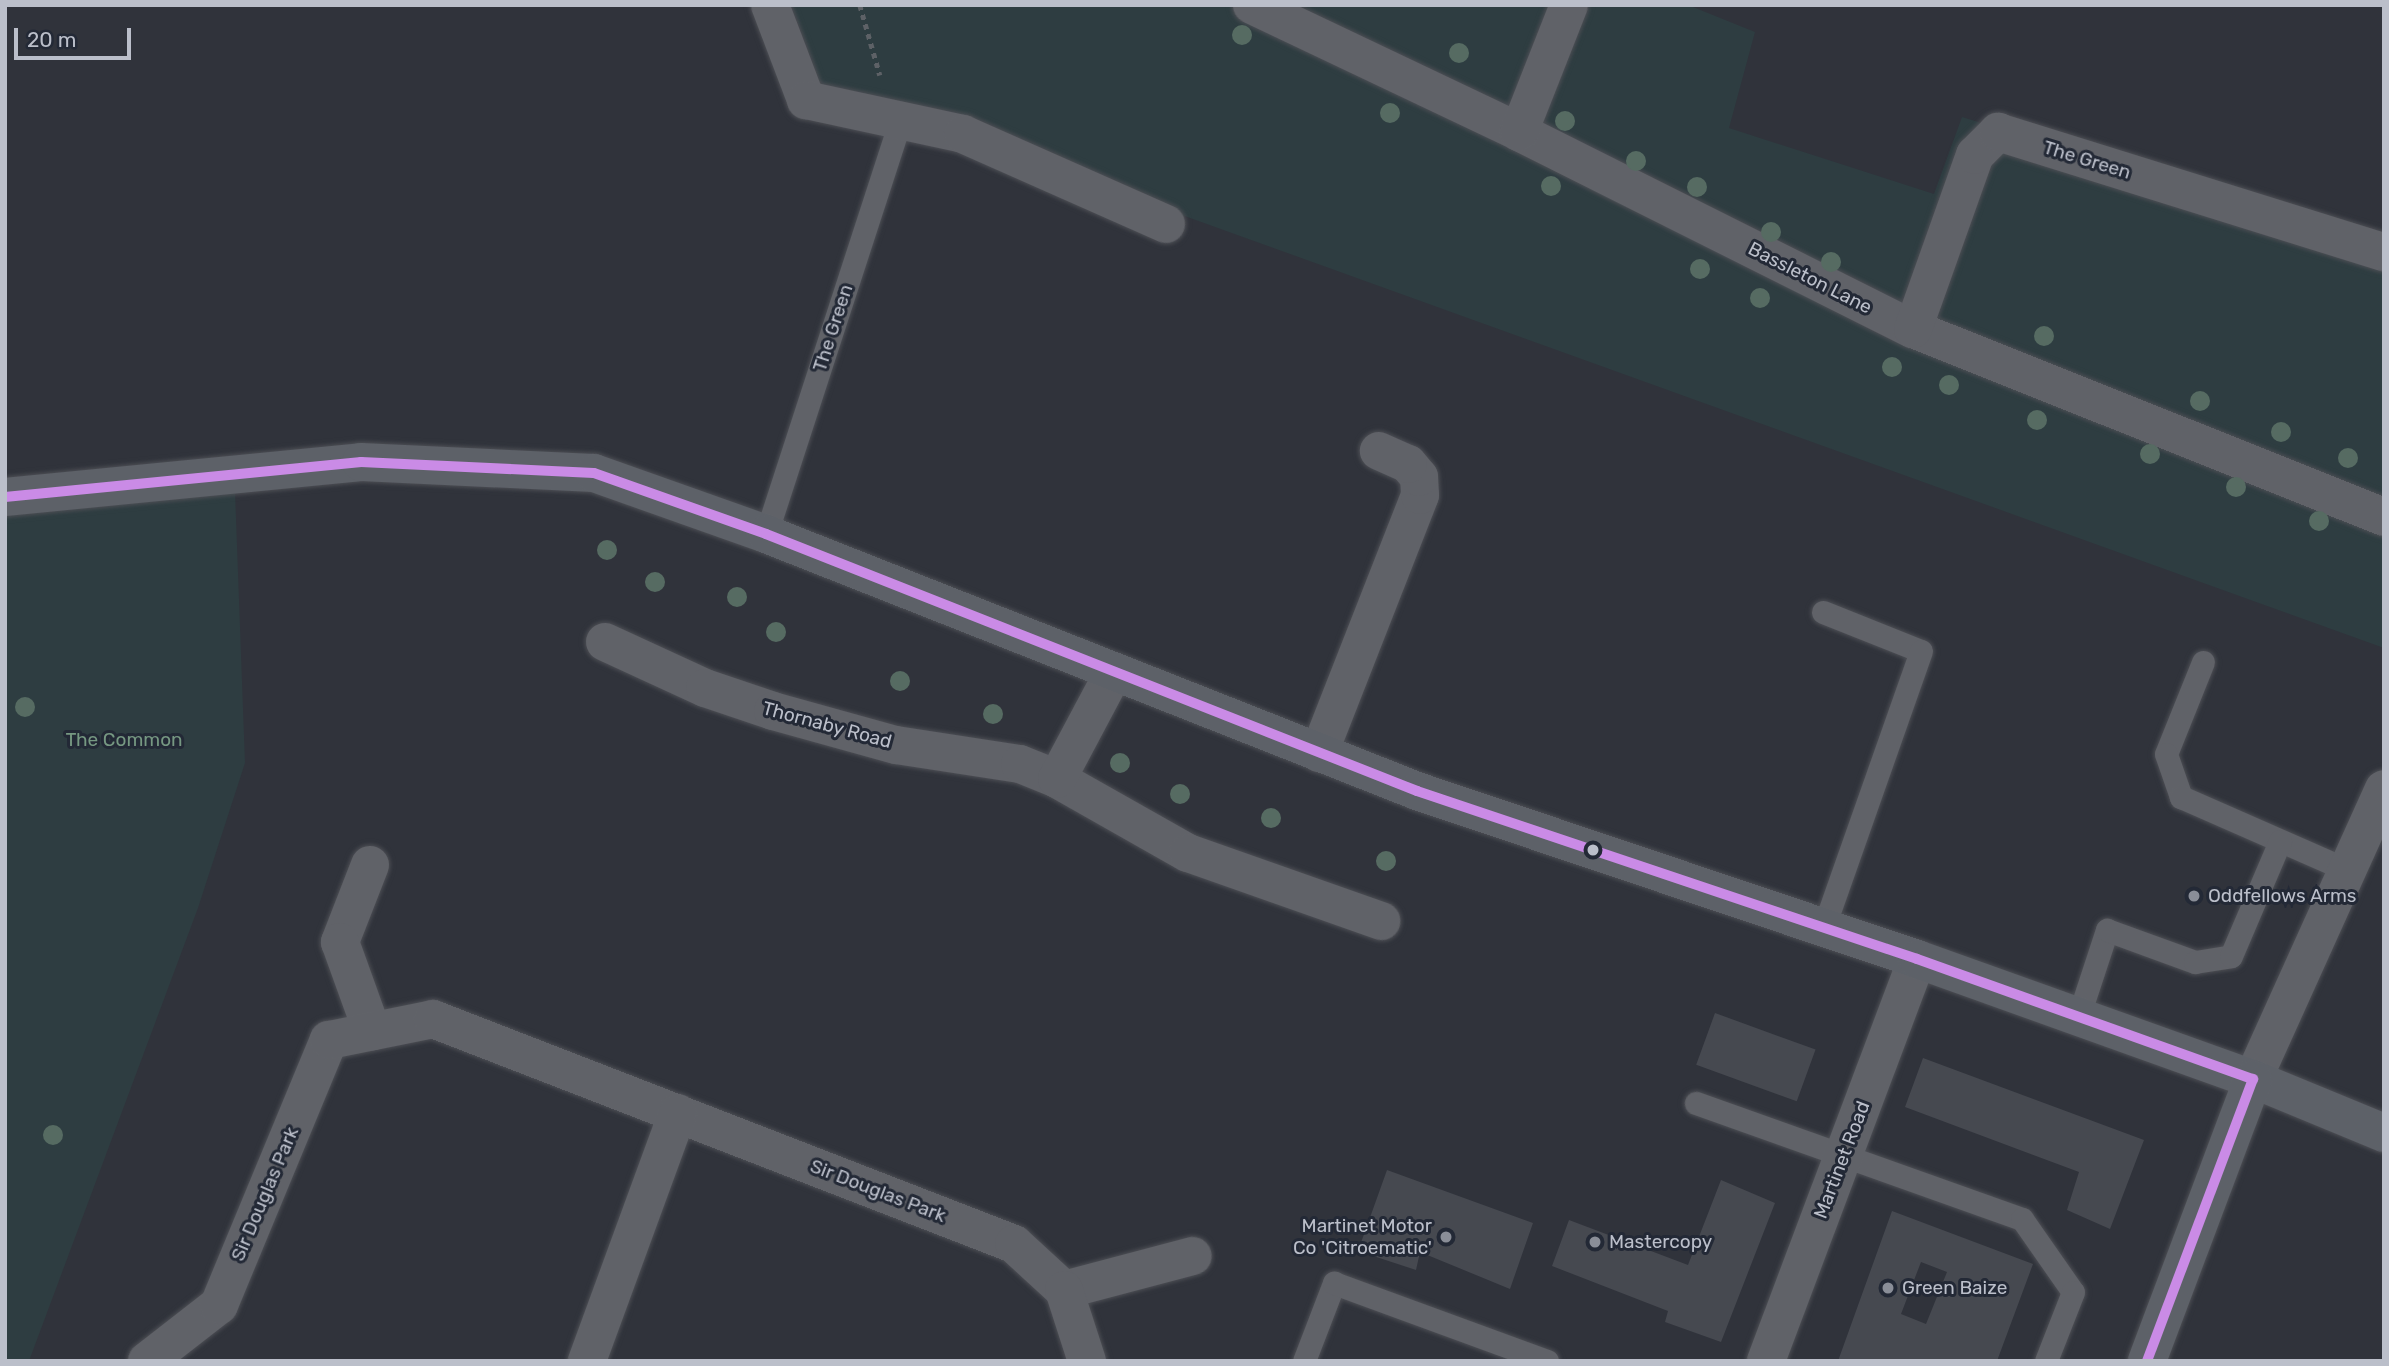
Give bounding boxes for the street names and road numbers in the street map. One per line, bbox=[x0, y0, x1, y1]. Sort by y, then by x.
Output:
street label: The Green bbox=[2041, 136, 2133, 184]
street label: Bassleton Lane bbox=[1744, 237, 1876, 319]
street label: The Green bbox=[808, 282, 858, 374]
street label: Thornaby Road bbox=[760, 697, 894, 753]
street label: Martinet Road bbox=[1809, 1098, 1875, 1222]
street label: Sir Douglas Park bbox=[226, 1123, 304, 1265]
street label: Sir Douglas Park bbox=[807, 1155, 949, 1227]

